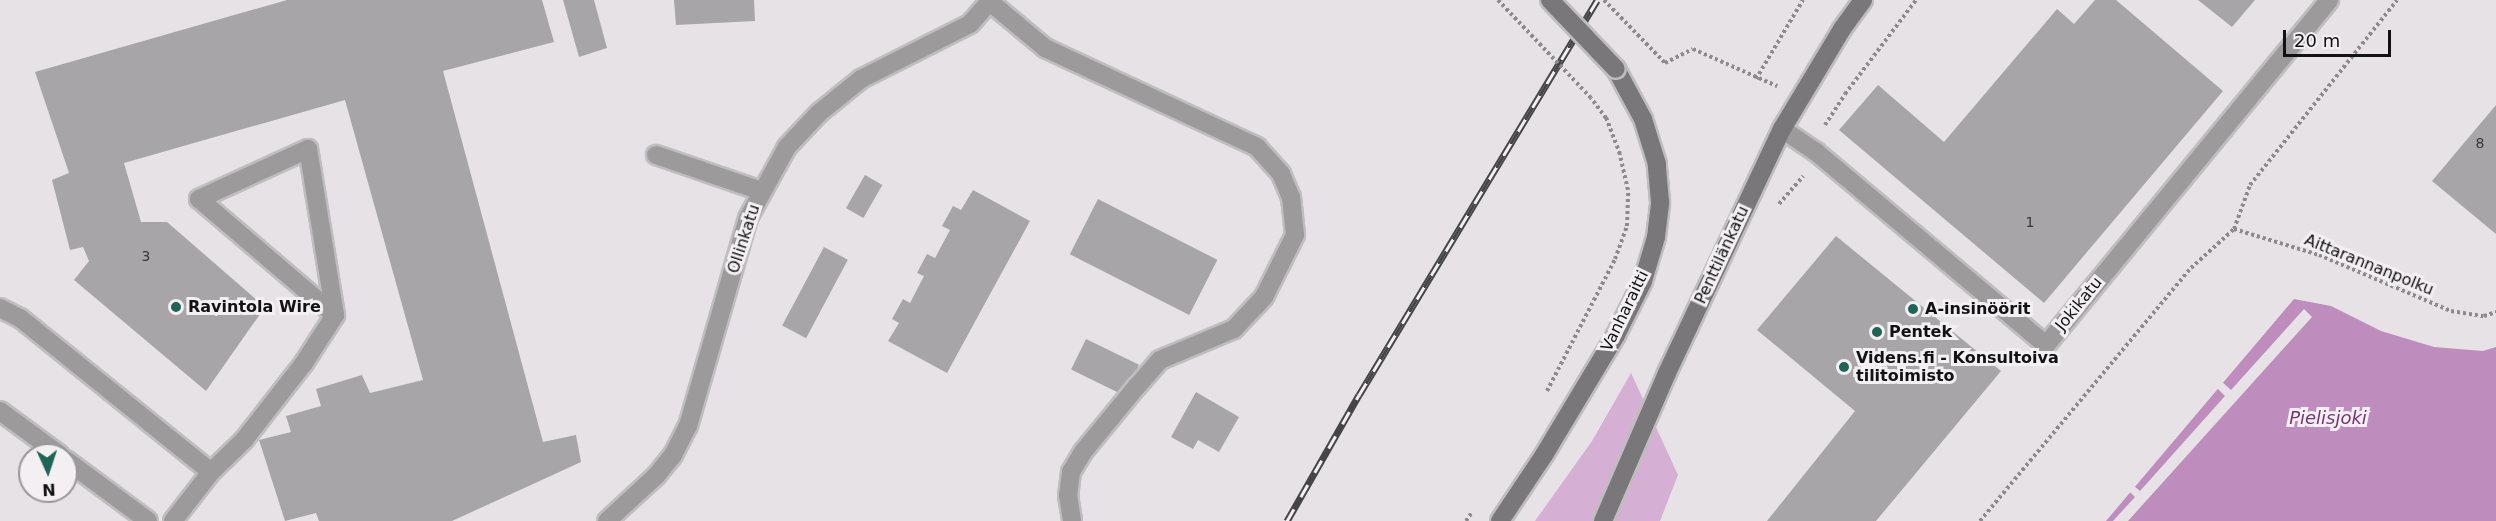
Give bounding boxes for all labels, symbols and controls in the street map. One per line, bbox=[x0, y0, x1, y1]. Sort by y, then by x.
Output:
scale bar bbox=[2286, 18, 2394, 56]
text: 20 m bbox=[2294, 30, 2340, 51]
house number: 8 bbox=[2476, 135, 2484, 151]
street label: Ollinkatu bbox=[724, 202, 764, 276]
street label: Penttilänkatu bbox=[1691, 203, 1753, 307]
house number: 1 bbox=[2026, 214, 2034, 230]
street label: Aittarannanpolku bbox=[2302, 230, 2436, 300]
house number: 3 bbox=[142, 248, 150, 264]
street label: Vanharaitti bbox=[1597, 268, 1653, 354]
street label: Jokikatu bbox=[2052, 273, 2106, 335]
place label: Ravintola Wire bbox=[188, 297, 321, 317]
place label: A-insinöörit bbox=[1925, 299, 2030, 319]
marker: Ravintola Wire bbox=[169, 300, 183, 314]
marker: A-insinöörit bbox=[1906, 302, 1920, 316]
place label: Pentek bbox=[1889, 322, 1952, 342]
marker: Pentek bbox=[1870, 325, 1884, 339]
place label: Videns.fi - Konsultoiva tilitoimisto bbox=[1856, 348, 2059, 386]
marker: Videns.fi - Konsultoiva tilitoimisto bbox=[1837, 360, 1851, 374]
water label: Pielisjoki bbox=[2289, 407, 2367, 429]
north arrow bbox=[18, 443, 78, 503]
text: N bbox=[42, 480, 56, 499]

